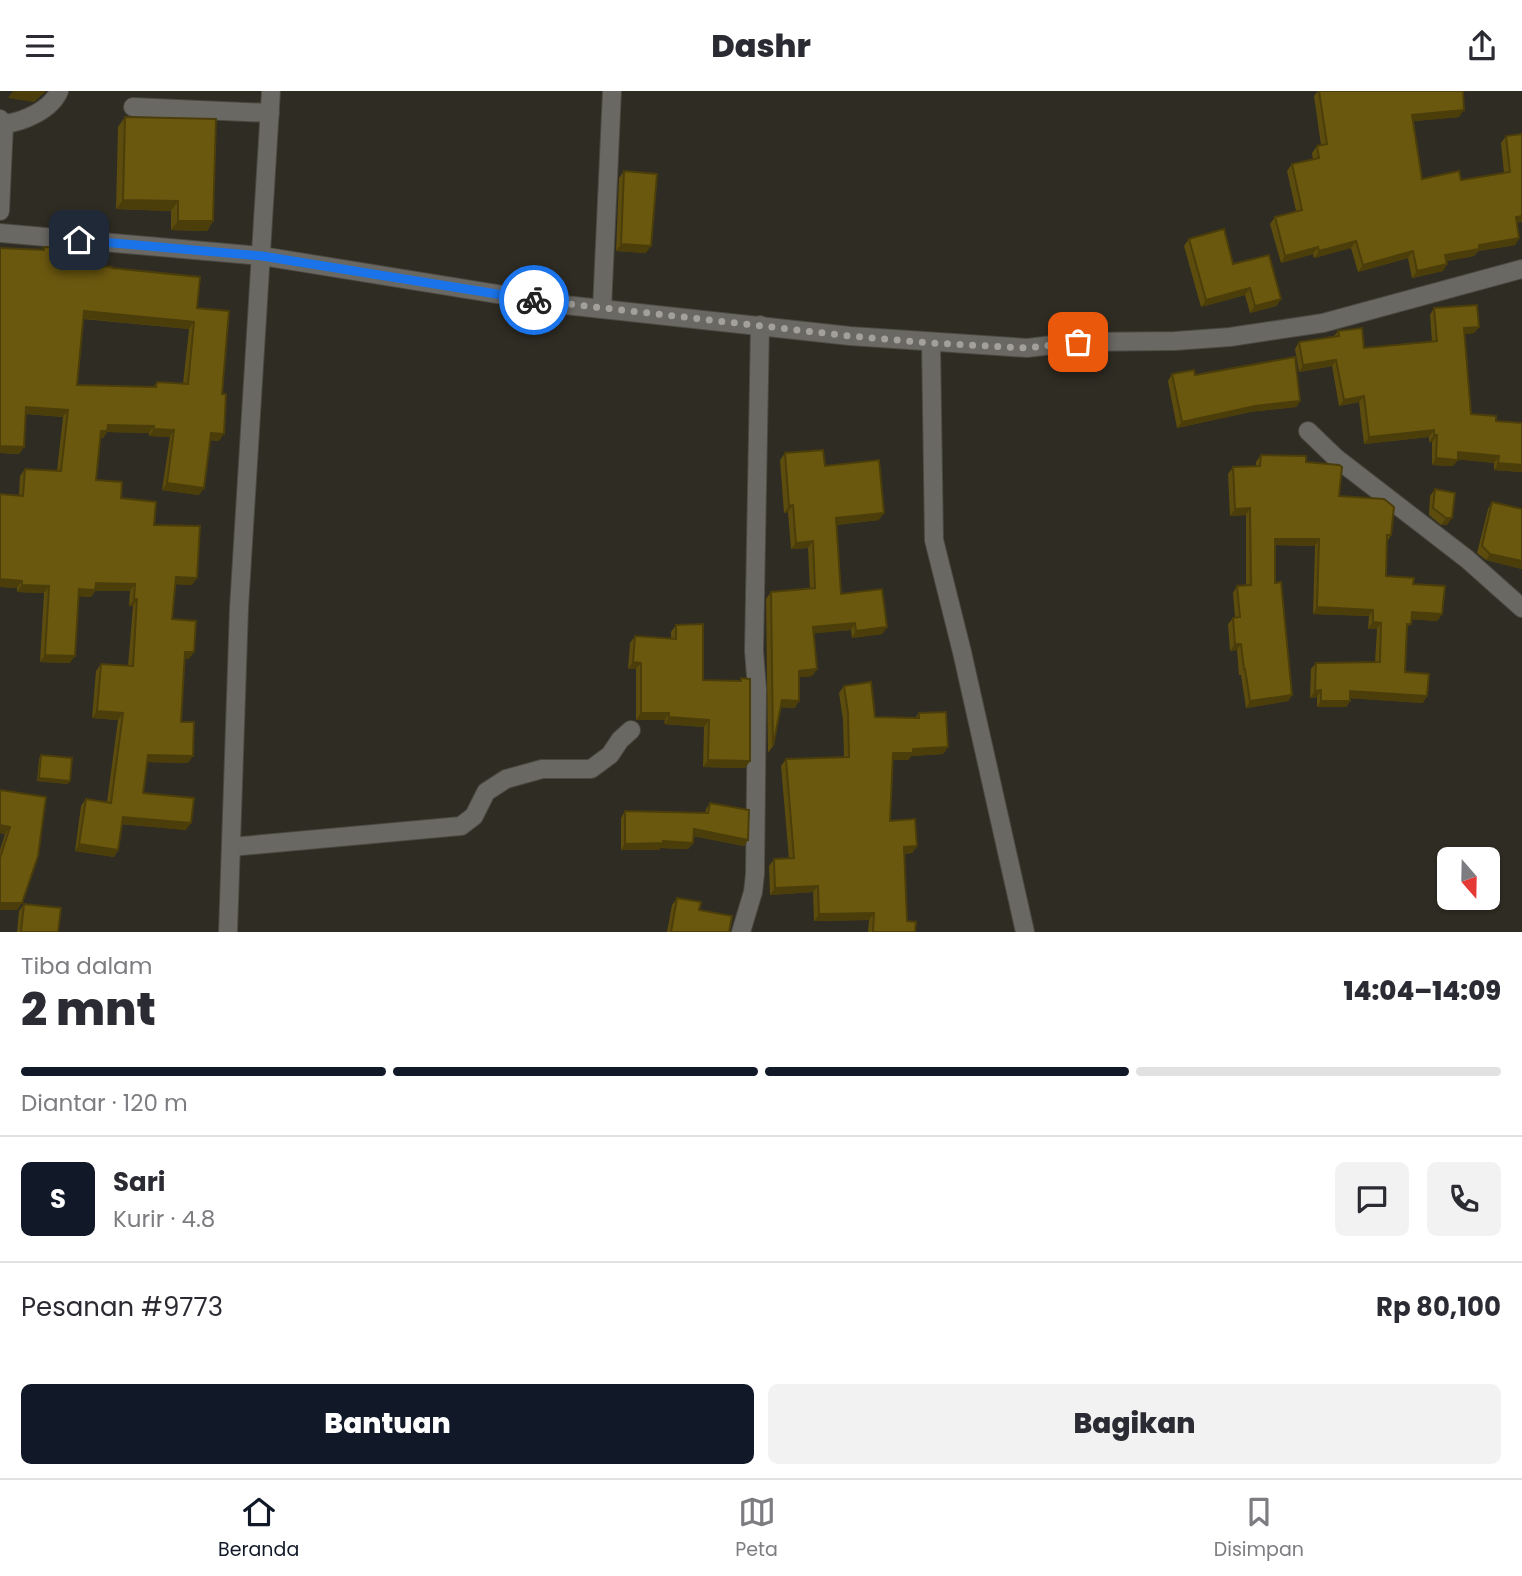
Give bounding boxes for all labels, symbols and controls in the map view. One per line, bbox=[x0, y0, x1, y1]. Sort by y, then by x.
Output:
text: Dashr bbox=[711, 23, 811, 68]
icon: menu bbox=[21, 27, 59, 65]
icon: share bbox=[1463, 27, 1501, 65]
pin bbox=[49, 210, 109, 270]
icon: home bbox=[60, 221, 98, 259]
courier bbox=[499, 265, 569, 335]
icon: bike bbox=[515, 281, 553, 319]
pin bbox=[1048, 312, 1108, 372]
icon: bag bbox=[1059, 323, 1097, 361]
north arrow bbox=[1437, 847, 1500, 910]
map controls bbox=[1437, 847, 1500, 910]
text: Tiba dalam bbox=[21, 950, 152, 982]
text: 14:04–14:09 bbox=[1343, 973, 1501, 1009]
text: 2 mnt bbox=[21, 977, 156, 1041]
text: Diantar · 120 m bbox=[21, 1087, 188, 1119]
button: chat bbox=[1335, 1162, 1409, 1236]
button: phone bbox=[1427, 1162, 1501, 1236]
text: Sari bbox=[113, 1164, 165, 1200]
text: S bbox=[50, 1181, 66, 1217]
text: Kurir · 4.8 bbox=[113, 1203, 215, 1235]
text: Pesanan #9773 bbox=[21, 1289, 223, 1325]
text: Rp 80,100 bbox=[1376, 1289, 1501, 1325]
button: Bantuan bbox=[21, 1384, 754, 1464]
button: Bagikan bbox=[768, 1384, 1501, 1464]
tab: Beranda bbox=[218, 1493, 299, 1564]
tab: Peta bbox=[735, 1493, 778, 1564]
tab: Disimpan bbox=[1214, 1493, 1304, 1564]

